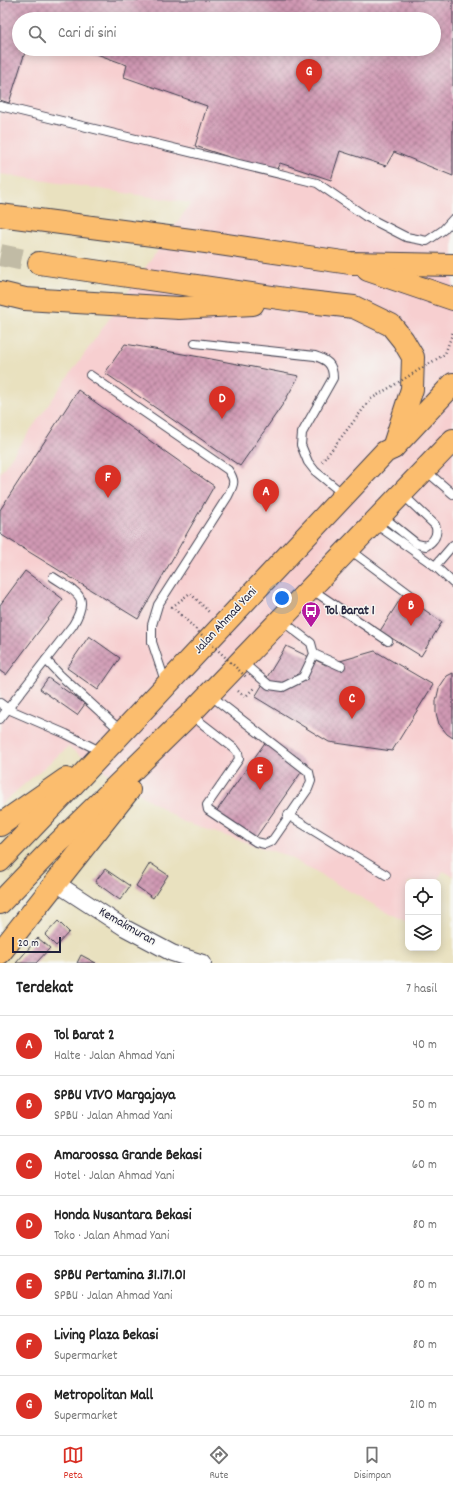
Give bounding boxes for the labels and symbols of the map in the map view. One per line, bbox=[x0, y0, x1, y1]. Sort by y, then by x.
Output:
pin: G bbox=[296, 59, 322, 92]
pin: D bbox=[209, 386, 235, 419]
pin: F bbox=[95, 465, 121, 498]
pin: A bbox=[253, 479, 279, 512]
street label: Jalan Ahmad Yani bbox=[190, 583, 262, 659]
your location bbox=[272, 588, 292, 608]
pin: B bbox=[398, 593, 424, 626]
bus stop icon: Tol Barat 1 bbox=[300, 600, 322, 628]
place label: Tol Barat 1 bbox=[325, 602, 375, 621]
pin: C bbox=[339, 686, 365, 719]
pin: E bbox=[247, 757, 273, 790]
street label: Kemakmuran bbox=[95, 903, 159, 951]
scale bar bbox=[12, 935, 61, 954]

